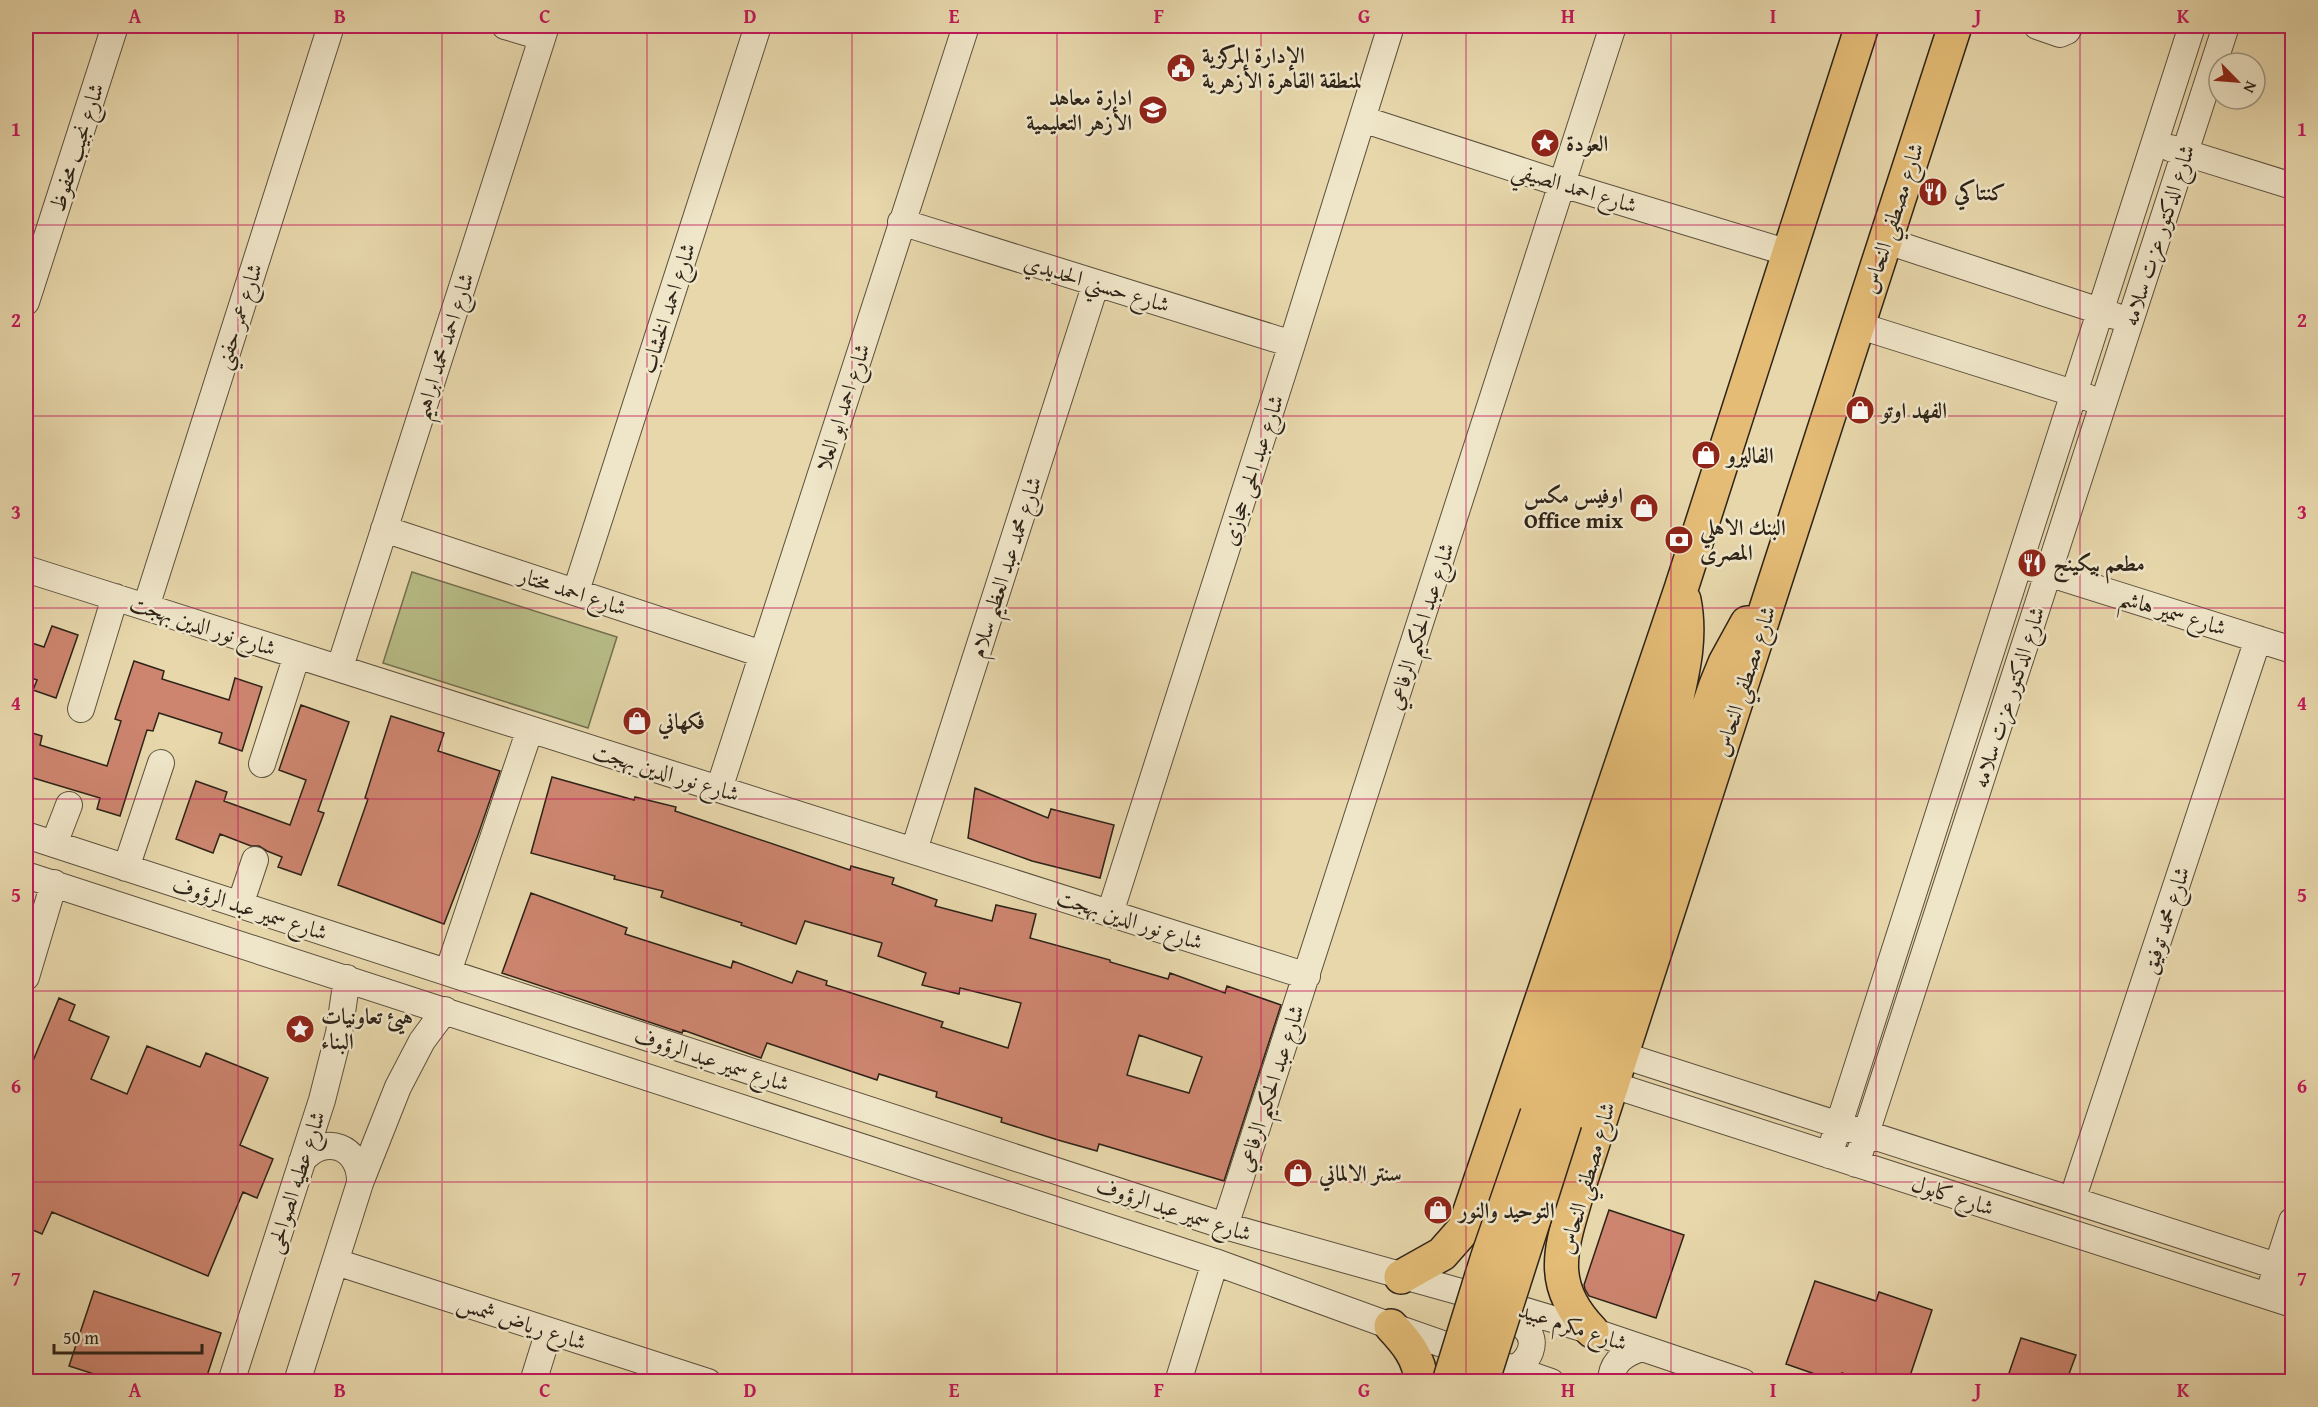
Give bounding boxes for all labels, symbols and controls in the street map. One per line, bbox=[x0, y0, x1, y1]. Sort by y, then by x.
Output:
text: A bbox=[129, 1, 142, 30]
text: B bbox=[334, 1, 346, 30]
text: C bbox=[539, 1, 551, 30]
text: D bbox=[743, 1, 757, 30]
text: E bbox=[949, 1, 960, 30]
text: F bbox=[1154, 1, 1164, 30]
text: G bbox=[1358, 1, 1370, 30]
text: H bbox=[1561, 1, 1575, 30]
text: I bbox=[1770, 1, 1776, 30]
text: J bbox=[1972, 1, 1982, 30]
text: K bbox=[2177, 1, 2190, 30]
place label: الإدارة المركزية لمنطقة القاهرة الأزهرية bbox=[1202, 39, 1362, 96]
north arrow bbox=[2207, 51, 2267, 111]
public building icon: الإدارة المركزية لمنطقة القاهرة الأزهرية bbox=[1165, 52, 1197, 84]
text: N bbox=[2237, 77, 2264, 98]
street label: شارع نجيب محفوظ bbox=[40, 79, 115, 216]
place label: ادارة معاهد الأزهر التعليمية bbox=[1026, 81, 1132, 138]
school or university icon: ادارة معاهد الأزهر التعليمية bbox=[1137, 94, 1169, 126]
text: 1 bbox=[11, 114, 21, 143]
text: 1 bbox=[2297, 114, 2307, 143]
place icon: العودة bbox=[1529, 127, 1561, 159]
place label: العودة bbox=[1566, 127, 1608, 159]
street label: شارع مصطفي النحاس bbox=[1853, 138, 1938, 300]
street label: شارع الدكتور عزت سلامه bbox=[2114, 140, 2205, 331]
street label: شارع احمد الصيفي bbox=[1507, 153, 1641, 228]
restaurant icon: كنتاكي bbox=[1917, 176, 1949, 208]
place label: كنتاكي bbox=[1953, 176, 2006, 211]
street label: شارع احمد الخشاب bbox=[631, 239, 706, 378]
street label: شارع حسني الحديدي bbox=[1019, 246, 1174, 325]
street label: شارع عمر حفني bbox=[206, 259, 275, 375]
street label: شارع احمد محمد ابراهيم bbox=[404, 268, 488, 425]
text: 2 bbox=[11, 305, 21, 334]
text: 2 bbox=[2297, 305, 2307, 334]
street label: شارع احمد ابو العلا bbox=[806, 339, 881, 476]
street label: شارع عبد الحى حجازى bbox=[1213, 391, 1294, 550]
shop icon: الفهد اوتو bbox=[1844, 394, 1876, 426]
place label: الفهد اوتو bbox=[1879, 394, 1947, 426]
shop icon: الفاليرو bbox=[1690, 439, 1722, 471]
place label: الفاليرو bbox=[1725, 439, 1774, 471]
street label: شارع محمد عبد العظيم سلام bbox=[961, 472, 1055, 664]
place label: اوفيس مكس Office mix bbox=[1524, 479, 1623, 536]
shop icon: اوفيس مكس Office mix bbox=[1628, 492, 1660, 524]
text: 3 bbox=[11, 497, 21, 526]
text: 3 bbox=[2297, 497, 2307, 526]
place label: البنك الاهلي المصرى bbox=[1699, 511, 1786, 568]
bank icon: البنك الاهلي المصرى bbox=[1663, 524, 1695, 556]
street label: شارع عبد الحكيم الرفاعي bbox=[1378, 538, 1468, 716]
restaurant icon: مطعم بيكينج bbox=[2016, 547, 2048, 579]
place label: مطعم بيكينج bbox=[2053, 547, 2145, 584]
street label: شارع احمد مختار bbox=[512, 558, 631, 626]
street label: شارع سمير هاشم bbox=[2114, 581, 2230, 649]
street label: شارع نور الدين بهجت bbox=[125, 586, 280, 667]
street label: شارع مصطفي النحاس bbox=[1705, 601, 1790, 763]
street label: شارع الدكتور عزت سلامه bbox=[1964, 602, 2055, 793]
text: 4 bbox=[11, 688, 21, 717]
text: 4 bbox=[2297, 688, 2307, 717]
shop icon: فكهاني bbox=[621, 705, 653, 737]
place label: فكهاني bbox=[657, 705, 705, 740]
street label: شارع نور الدين بهجت bbox=[588, 734, 743, 812]
street label: شارع محمد توفيق bbox=[2133, 862, 2200, 979]
street label: شارع سمير عبد الرؤوف bbox=[167, 868, 332, 951]
text: 5 bbox=[11, 880, 21, 909]
street label: شارع نور الدين بهجت bbox=[1052, 880, 1207, 961]
text: 5 bbox=[2297, 880, 2307, 909]
place label: هيئ تعاونيات البناء bbox=[321, 1000, 413, 1057]
street label: شارع عبد الحكيم الرفاعي bbox=[1228, 1000, 1318, 1178]
place icon: هيئ تعاونيات البناء bbox=[284, 1013, 316, 1045]
street label: شارع سمير عبد الرؤوف bbox=[629, 1019, 794, 1102]
text: 6 bbox=[11, 1071, 21, 1100]
text: 6 bbox=[2297, 1071, 2307, 1100]
street label: شارع مصطفي النحاس bbox=[1549, 1098, 1630, 1260]
street label: شارع عطيه الصوالحى bbox=[257, 1107, 336, 1258]
shop icon: سنتر الالماني bbox=[1282, 1157, 1314, 1189]
place label: سنتر الالماني bbox=[1318, 1157, 1402, 1192]
street label: شارع كابول bbox=[1907, 1167, 1998, 1226]
street label: شارع سمير عبد الرؤوف bbox=[1091, 1169, 1256, 1252]
shop icon: التوحيد والنور bbox=[1422, 1194, 1454, 1226]
place label: التوحيد والنور bbox=[1456, 1194, 1555, 1226]
text: 7 bbox=[11, 1263, 21, 1292]
text: 7 bbox=[2297, 1263, 2307, 1292]
street label: شارع رياض شمس bbox=[452, 1286, 591, 1361]
street label: شارع مكرم عبيد bbox=[1513, 1293, 1631, 1362]
scale bar bbox=[54, 1317, 202, 1355]
text: 50 m bbox=[63, 1324, 99, 1351]
text: A bbox=[129, 1375, 142, 1404]
text: B bbox=[334, 1375, 346, 1404]
text: C bbox=[539, 1375, 551, 1404]
text: D bbox=[743, 1375, 757, 1404]
text: E bbox=[949, 1375, 960, 1404]
text: F bbox=[1154, 1375, 1164, 1404]
text: G bbox=[1358, 1375, 1370, 1404]
text: H bbox=[1561, 1375, 1575, 1404]
text: I bbox=[1770, 1375, 1776, 1404]
text: J bbox=[1972, 1375, 1982, 1404]
text: K bbox=[2177, 1375, 2190, 1404]

